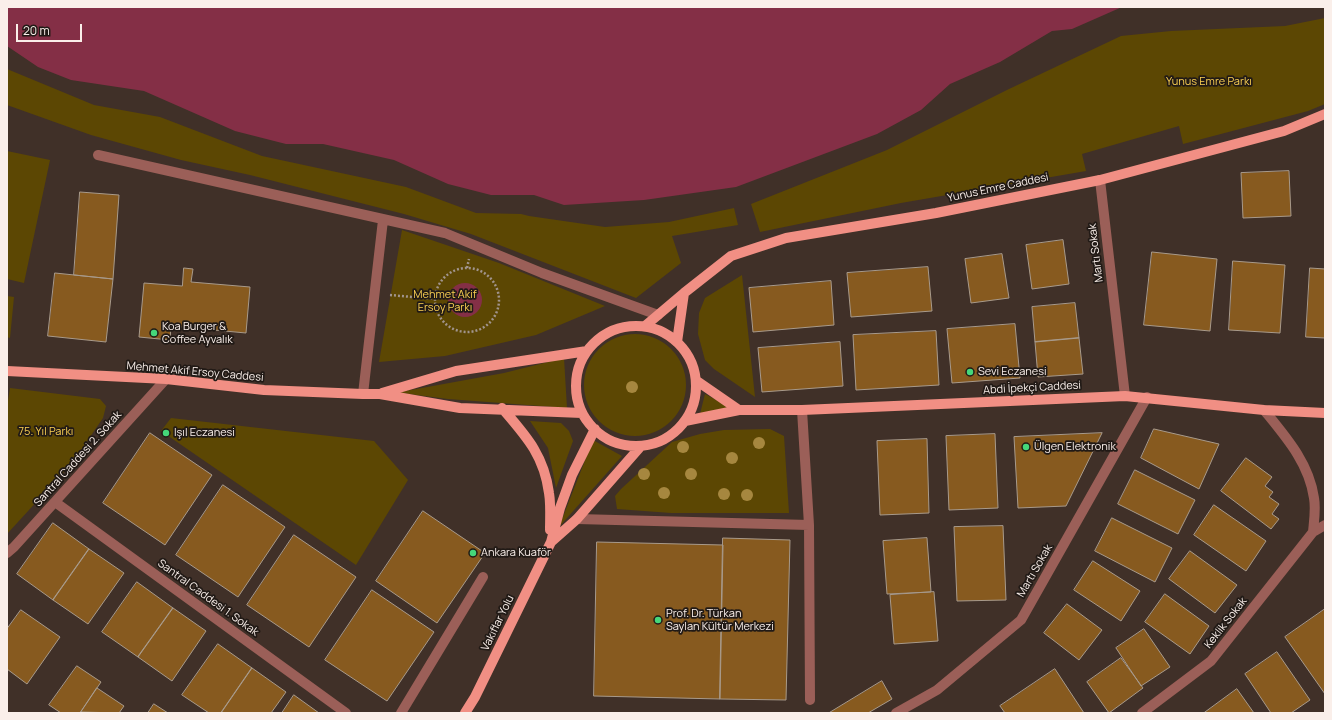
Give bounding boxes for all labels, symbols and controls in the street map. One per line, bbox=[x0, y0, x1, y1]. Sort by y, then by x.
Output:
scale bar bbox=[18, 16, 84, 42]
text: 20 m bbox=[23, 22, 50, 39]
park label: Yunus Emre Parkı bbox=[1166, 75, 1252, 89]
street label: Yunus Emre Caddesi bbox=[946, 171, 1050, 205]
street label: Martı Sokak bbox=[1086, 223, 1106, 283]
park label: Mehmet Akif Ersoy Parkı bbox=[413, 288, 477, 314]
place label: Koa Burger & Coffee Ayvalık bbox=[162, 320, 233, 346]
marker: Koa Burger & Coffee Ayvalık bbox=[149, 328, 159, 338]
street label: Mehmet Akif Ersoy Caddesi bbox=[126, 359, 264, 385]
place label: Sevi Eczanesi bbox=[978, 365, 1047, 379]
marker: Sevi Eczanesi bbox=[965, 367, 975, 377]
street label: Abdi İpekçi Caddesi bbox=[983, 379, 1081, 397]
street label: Santral Caddesi 2. Sokak bbox=[32, 409, 124, 509]
park label: 75. Yıl Parkı bbox=[19, 425, 73, 439]
place label: Işıl Eczanesi bbox=[174, 426, 235, 440]
marker: Işıl Eczanesi bbox=[161, 428, 171, 438]
place label: Ülgen Elektronik bbox=[1034, 440, 1116, 454]
marker: Ülgen Elektronik bbox=[1021, 442, 1031, 452]
street label: Martı Sokak bbox=[1015, 542, 1055, 600]
place label: Ankara Kuaför bbox=[481, 546, 551, 560]
marker: Ankara Kuaför bbox=[468, 548, 478, 558]
street label: Santral Caddesi 1. Sokak bbox=[155, 557, 261, 639]
street label: Vakıflar Yolu bbox=[479, 593, 517, 653]
street label: Keklik Sokak bbox=[1202, 595, 1250, 651]
place label: Prof. Dr. Türkan Saylan Kültür Merkezi bbox=[666, 607, 774, 633]
marker: Prof. Dr. Türkan Saylan Kültür Merkezi bbox=[653, 615, 663, 625]

